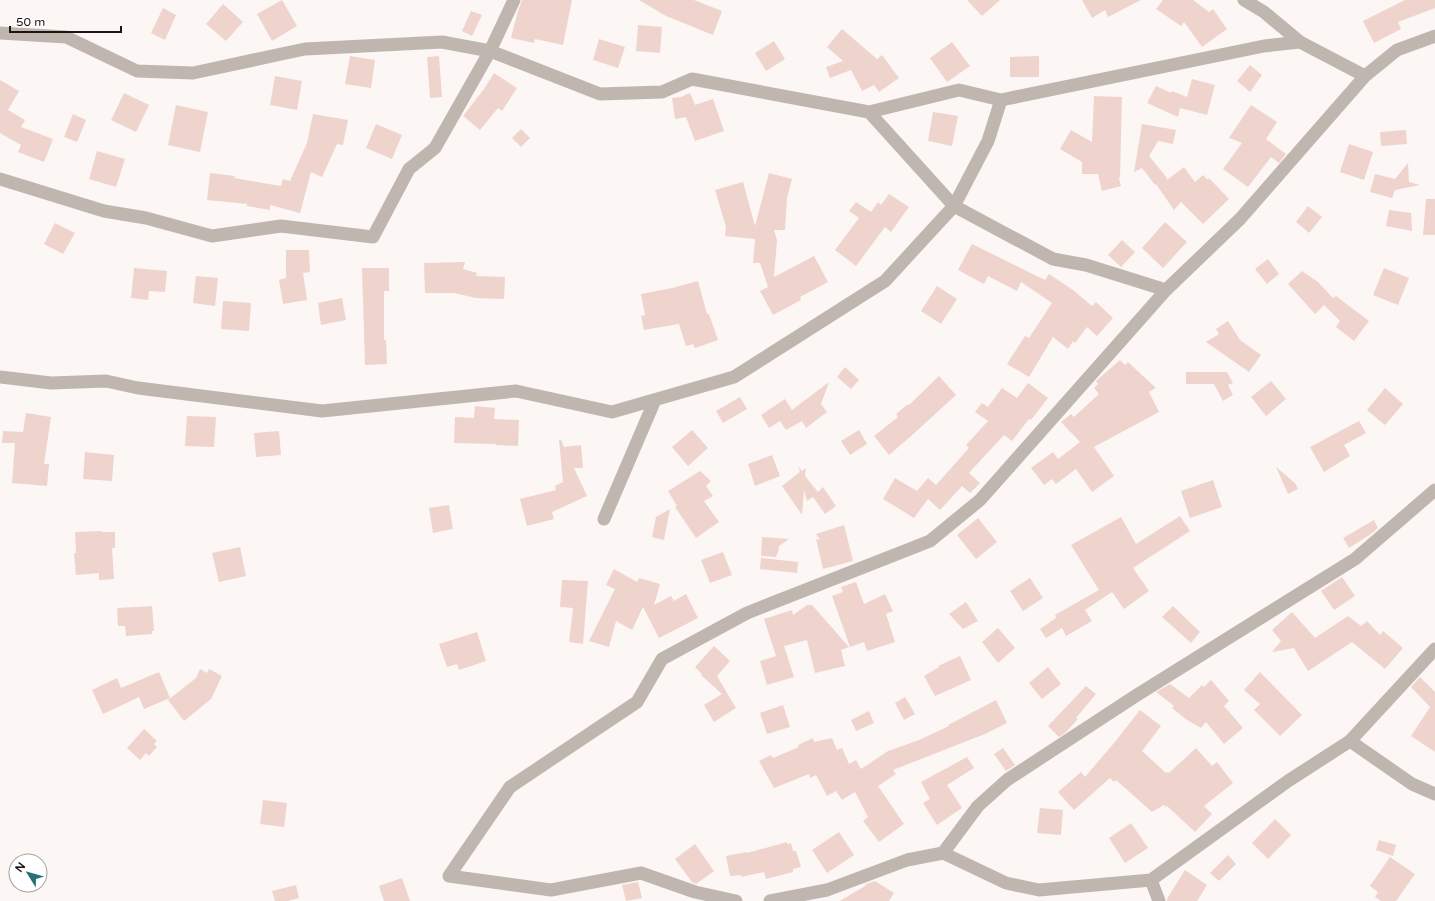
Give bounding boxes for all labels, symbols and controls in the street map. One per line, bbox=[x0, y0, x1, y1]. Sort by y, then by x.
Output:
scale bar bbox=[10, 8, 121, 34]
text: 50 m bbox=[16, 15, 45, 29]
north arrow bbox=[8, 853, 48, 893]
text: N bbox=[13, 860, 28, 875]

